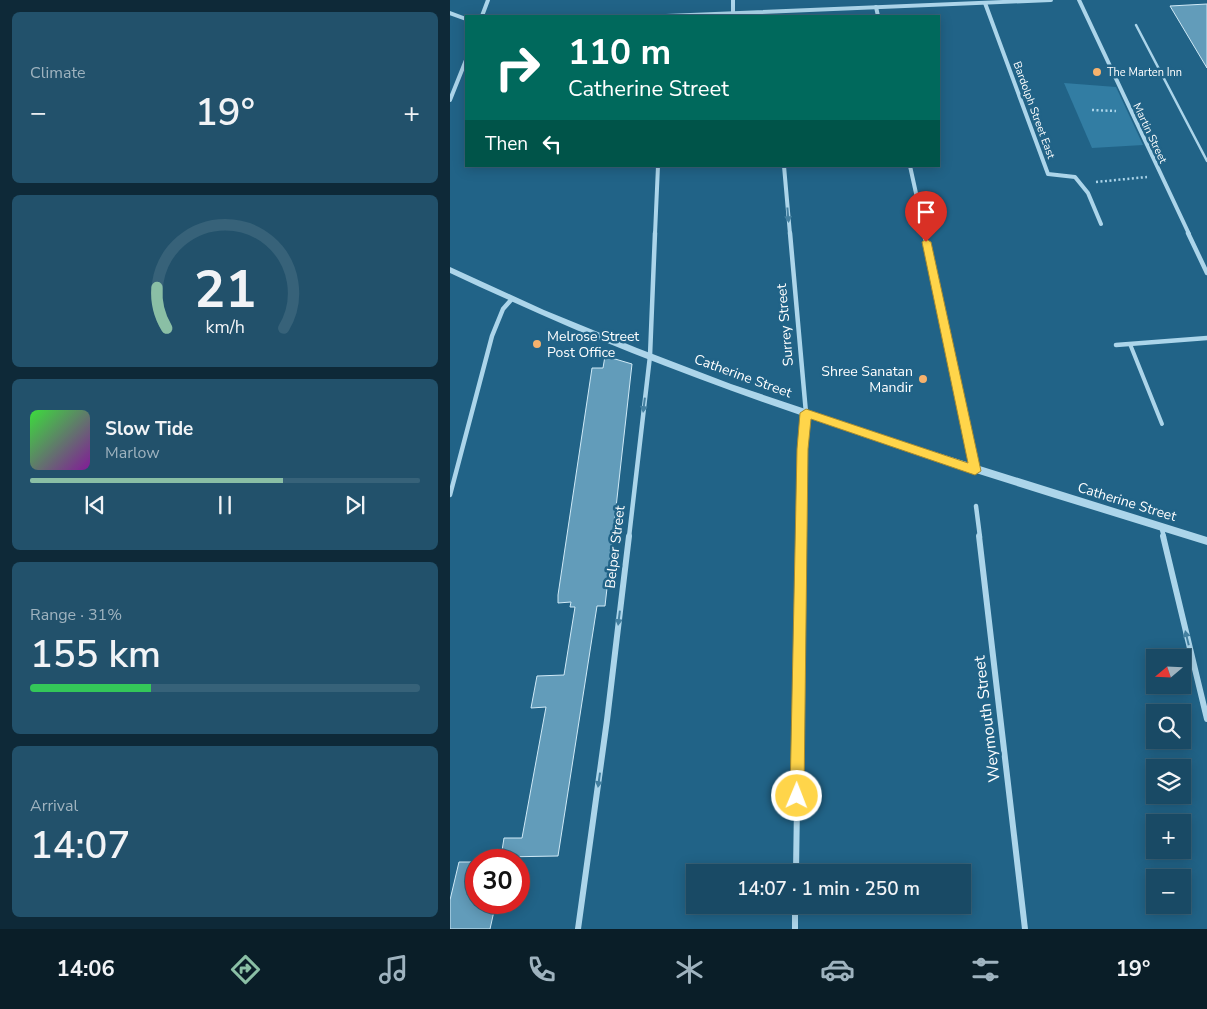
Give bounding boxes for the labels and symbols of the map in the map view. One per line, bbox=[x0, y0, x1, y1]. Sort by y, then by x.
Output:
street label: Bardolph Street East bbox=[1009, 59, 1059, 161]
place label: The Marten Inn bbox=[1107, 65, 1182, 80]
marker: The Marten Inn bbox=[1091, 66, 1103, 78]
street label: Martin Street bbox=[1129, 100, 1171, 166]
pin bbox=[905, 191, 947, 242]
one-way arrow bbox=[784, 207, 792, 223]
street label: Surrey Street bbox=[772, 283, 798, 367]
place label: Melrose Street Post Office bbox=[547, 327, 639, 362]
marker: Melrose Street Post Office bbox=[531, 338, 543, 350]
street label: Catherine Street bbox=[692, 350, 794, 402]
place label: Shree Sanatan Mandir bbox=[821, 362, 913, 397]
marker: Shree Sanatan Mandir bbox=[917, 373, 929, 385]
one-way arrow bbox=[640, 397, 648, 413]
street label: Catherine Street bbox=[1075, 478, 1179, 526]
street label: Belper Street bbox=[600, 504, 630, 590]
one-way arrow bbox=[615, 611, 623, 627]
one-way arrow bbox=[1183, 630, 1191, 645]
north arrow bbox=[1146, 649, 1191, 694]
street label: Weymouth Street bbox=[968, 654, 1006, 784]
position arrow bbox=[770, 769, 822, 821]
one-way arrow bbox=[595, 772, 603, 788]
speed limit sign: 30 bbox=[465, 849, 530, 914]

